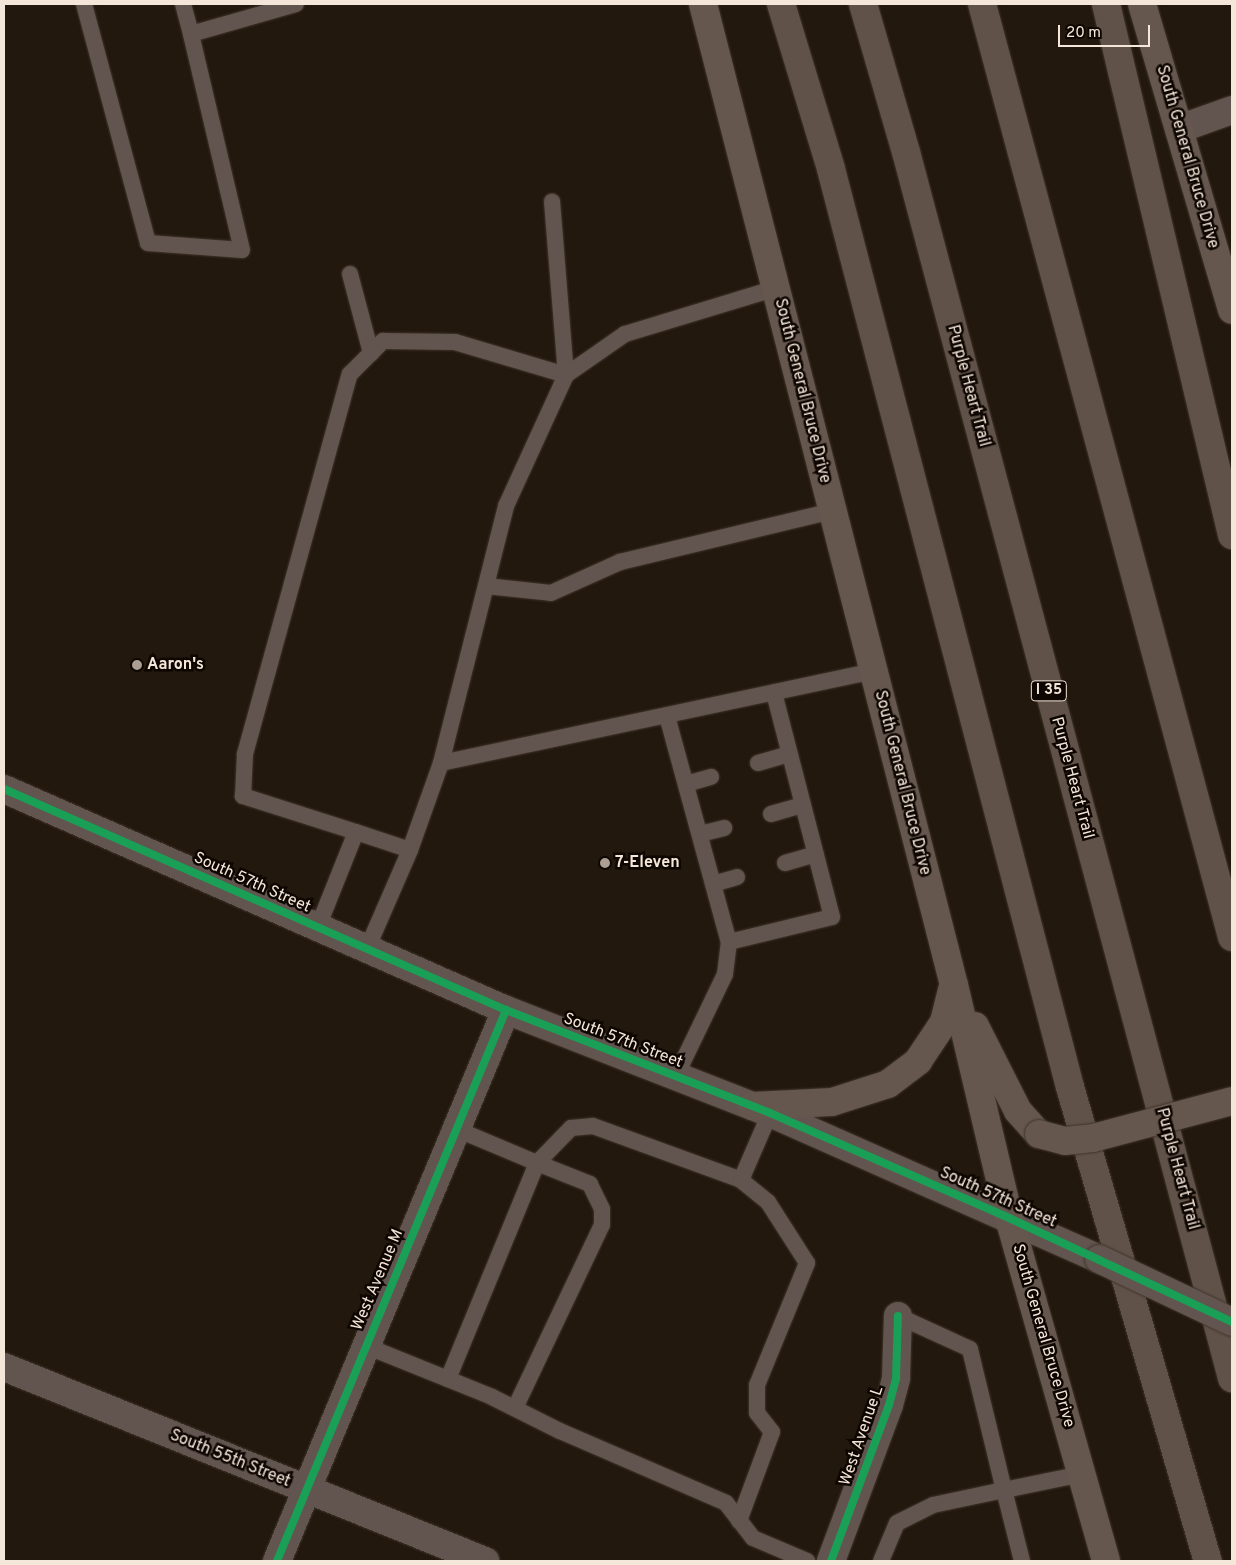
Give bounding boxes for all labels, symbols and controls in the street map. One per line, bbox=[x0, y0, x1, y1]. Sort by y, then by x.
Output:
scale bar bbox=[1061, 15, 1154, 47]
text: 20 m bbox=[1066, 24, 1101, 43]
street label: South General Bruce Drive bbox=[1152, 63, 1222, 251]
street label: South General Bruce Drive bbox=[770, 297, 834, 485]
street label: Purple Heart Trail bbox=[942, 323, 994, 449]
place label: Aaron's bbox=[147, 655, 204, 675]
marker: Aaron's bbox=[131, 659, 143, 671]
road number: I 35 bbox=[1030, 678, 1068, 704]
street label: South General Bruce Drive bbox=[870, 689, 934, 877]
street label: Purple Heart Trail bbox=[1046, 715, 1098, 841]
street label: South 57th Street bbox=[191, 849, 313, 917]
place label: 7-Eleven bbox=[615, 853, 680, 873]
marker: 7-Eleven bbox=[599, 857, 611, 869]
street label: South 57th Street bbox=[561, 1009, 685, 1073]
street label: Purple Heart Trail bbox=[1151, 1106, 1203, 1232]
street label: South 57th Street bbox=[937, 1164, 1059, 1232]
street label: West Avenue M bbox=[348, 1226, 408, 1334]
street label: South General Bruce Drive bbox=[1008, 1242, 1078, 1430]
street label: West Avenue L bbox=[836, 1383, 888, 1489]
street label: South 55th Street bbox=[167, 1426, 293, 1492]

